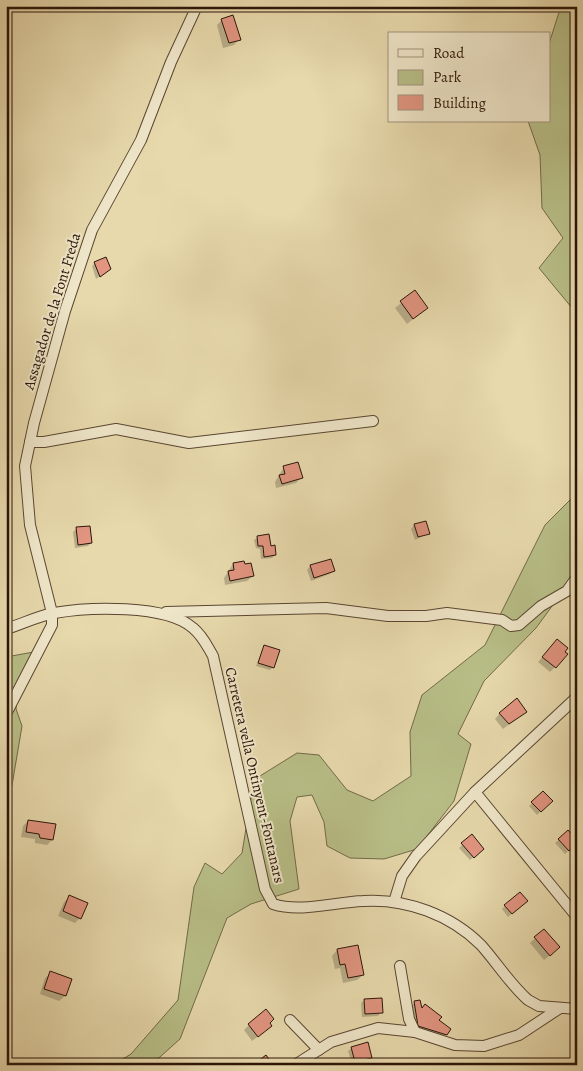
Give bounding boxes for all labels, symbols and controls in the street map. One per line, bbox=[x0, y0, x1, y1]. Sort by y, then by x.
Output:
legend bbox=[388, 32, 550, 122]
text: Road bbox=[433, 43, 465, 63]
text: Park bbox=[433, 67, 462, 87]
text: Building bbox=[433, 93, 486, 113]
street label: Assagador de la Font Freda bbox=[18, 230, 85, 393]
street label: Carretera vella Ontinyent-Fontanars bbox=[220, 665, 290, 885]

